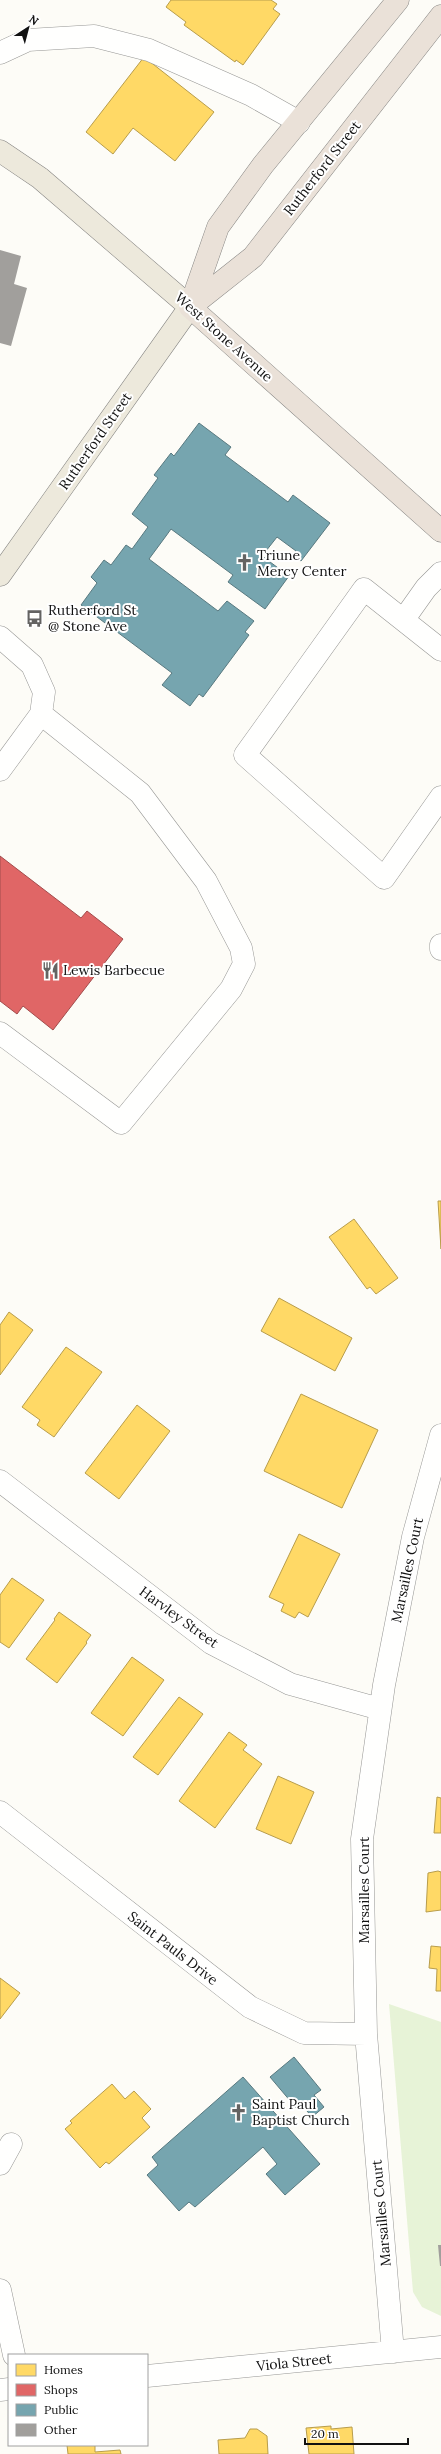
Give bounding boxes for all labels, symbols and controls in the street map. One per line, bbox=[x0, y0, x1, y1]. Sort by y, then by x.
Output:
north arrow bbox=[8, 8, 48, 48]
text: N bbox=[26, 12, 42, 28]
street label: Rutherford Street bbox=[279, 117, 365, 219]
street label: West Stone Avenue bbox=[171, 288, 277, 386]
street label: Rutherford Street bbox=[55, 388, 136, 493]
place label: Triune Mercy Center bbox=[257, 546, 347, 580]
church icon: Triune Mercy Center bbox=[234, 553, 254, 573]
place label: Rutherford St @ Stone Ave bbox=[48, 601, 137, 635]
bus stop icon: Rutherford St @ Stone Ave bbox=[25, 608, 45, 628]
restaurant icon: Lewis Barbecue bbox=[40, 960, 60, 980]
place label: Lewis Barbecue bbox=[63, 961, 165, 979]
street label: Marsailles Court bbox=[387, 1515, 427, 1624]
street label: Harvley Street bbox=[136, 1582, 223, 1652]
street label: Marsailles Court bbox=[355, 1836, 373, 1944]
street label: Saint Pauls Drive bbox=[124, 1907, 222, 1989]
place label: Saint Paul Baptist Church bbox=[252, 2095, 350, 2129]
church icon: Saint Paul Baptist Church bbox=[229, 2102, 249, 2122]
street label: Marsailles Court bbox=[367, 2158, 395, 2267]
street label: Viola Street bbox=[255, 2349, 333, 2375]
legend bbox=[8, 2354, 148, 2446]
text: Homes bbox=[44, 2362, 83, 2377]
text: Shops bbox=[44, 2382, 78, 2397]
text: Public bbox=[44, 2402, 78, 2417]
scale bar bbox=[305, 2420, 408, 2446]
text: Other bbox=[44, 2422, 78, 2437]
text: 20 m bbox=[311, 2426, 339, 2441]

